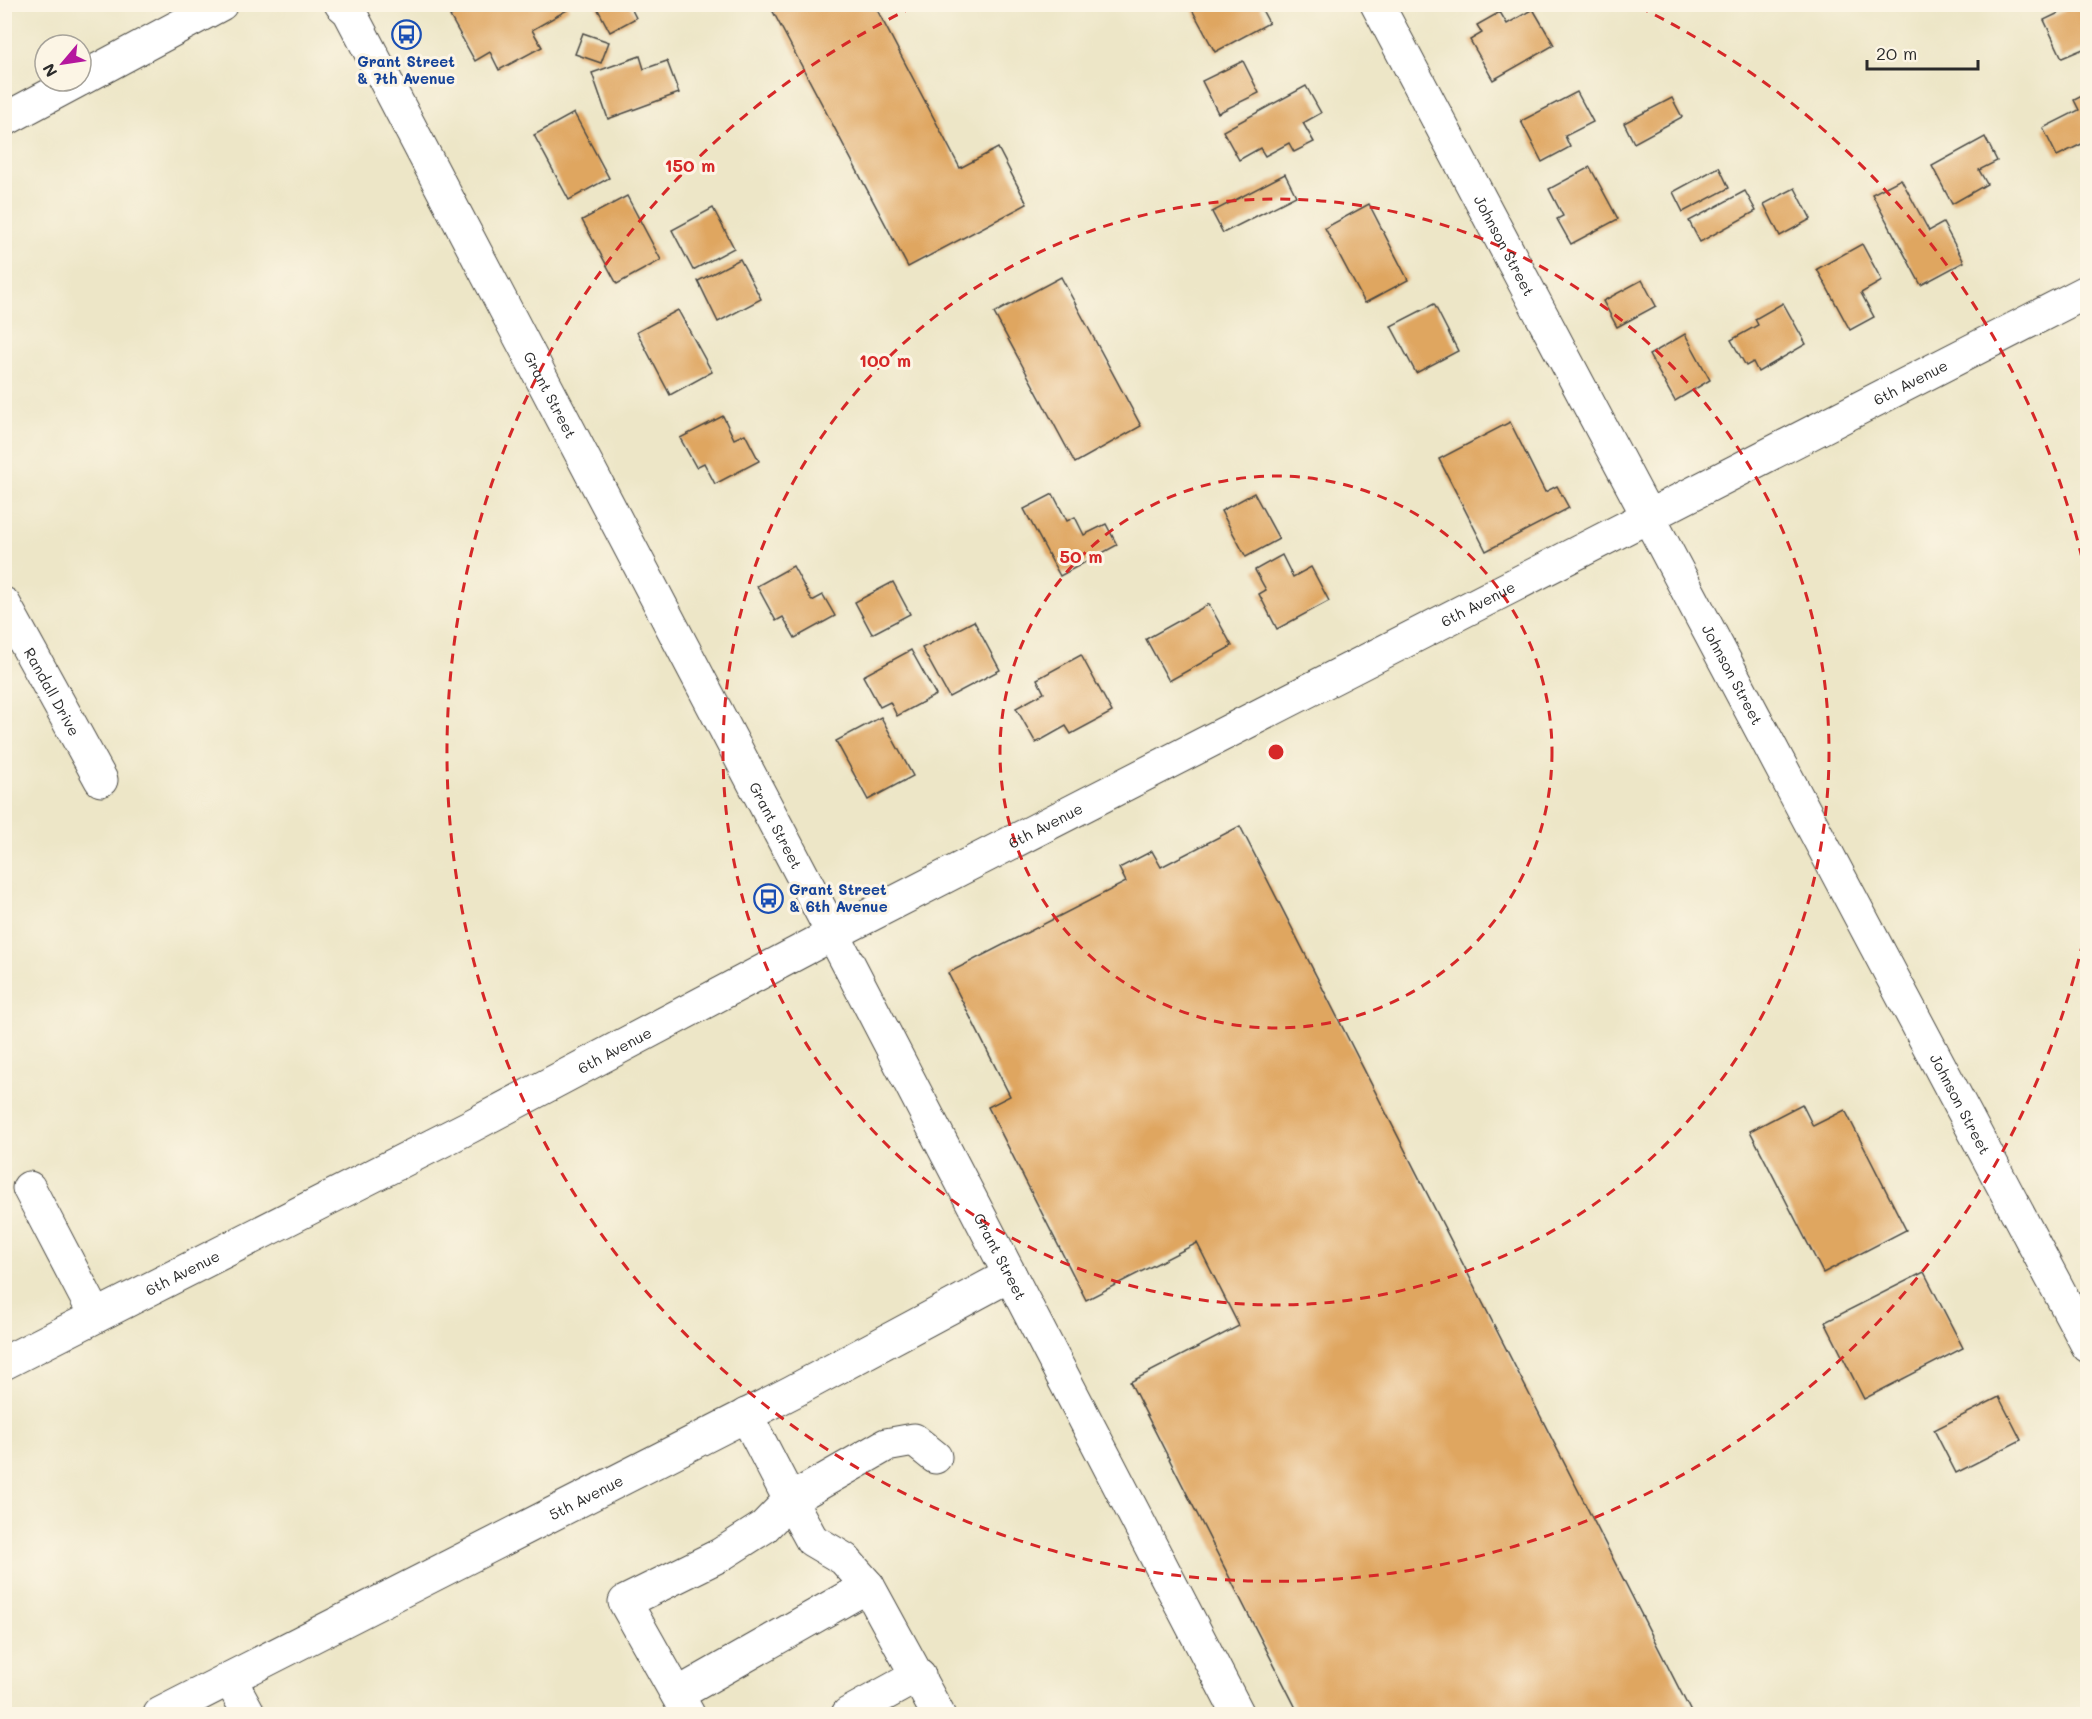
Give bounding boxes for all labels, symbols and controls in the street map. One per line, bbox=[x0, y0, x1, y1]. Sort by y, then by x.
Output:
bus stop icon: Grant Street & 7th Avenue bbox=[390, 18, 422, 50]
north arrow bbox=[33, 33, 93, 93]
scale bar bbox=[1867, 33, 1978, 71]
text: 20 m bbox=[1876, 41, 1917, 65]
place label: Grant Street & 7th Avenue bbox=[357, 51, 455, 88]
text: N bbox=[37, 60, 62, 81]
text: 150 m bbox=[665, 153, 715, 177]
street label: Johnson Street bbox=[1470, 192, 1539, 299]
street label: Grant Street bbox=[519, 348, 581, 442]
text: 100 m bbox=[859, 348, 911, 372]
street label: 6th Avenue bbox=[1870, 355, 1951, 409]
text: 50 m bbox=[1060, 544, 1102, 568]
street label: 6th Avenue bbox=[1437, 576, 1518, 631]
street label: Johnson Street bbox=[1698, 621, 1768, 728]
street label: Randall Drive bbox=[20, 644, 85, 739]
centre of rings bbox=[1266, 742, 1286, 762]
street label: Grant Street bbox=[745, 778, 807, 872]
street label: 6th Avenue bbox=[1005, 798, 1086, 853]
place label: Grant Street & 6th Avenue bbox=[789, 879, 888, 916]
bus stop icon: Grant Street & 6th Avenue bbox=[752, 882, 784, 914]
street label: 6th Avenue bbox=[574, 1022, 655, 1078]
street label: Johnson Street bbox=[1926, 1050, 1995, 1158]
street label: Grant Street bbox=[969, 1209, 1031, 1303]
street label: 6th Avenue bbox=[142, 1245, 223, 1300]
street label: 5th Avenue bbox=[545, 1470, 626, 1524]

